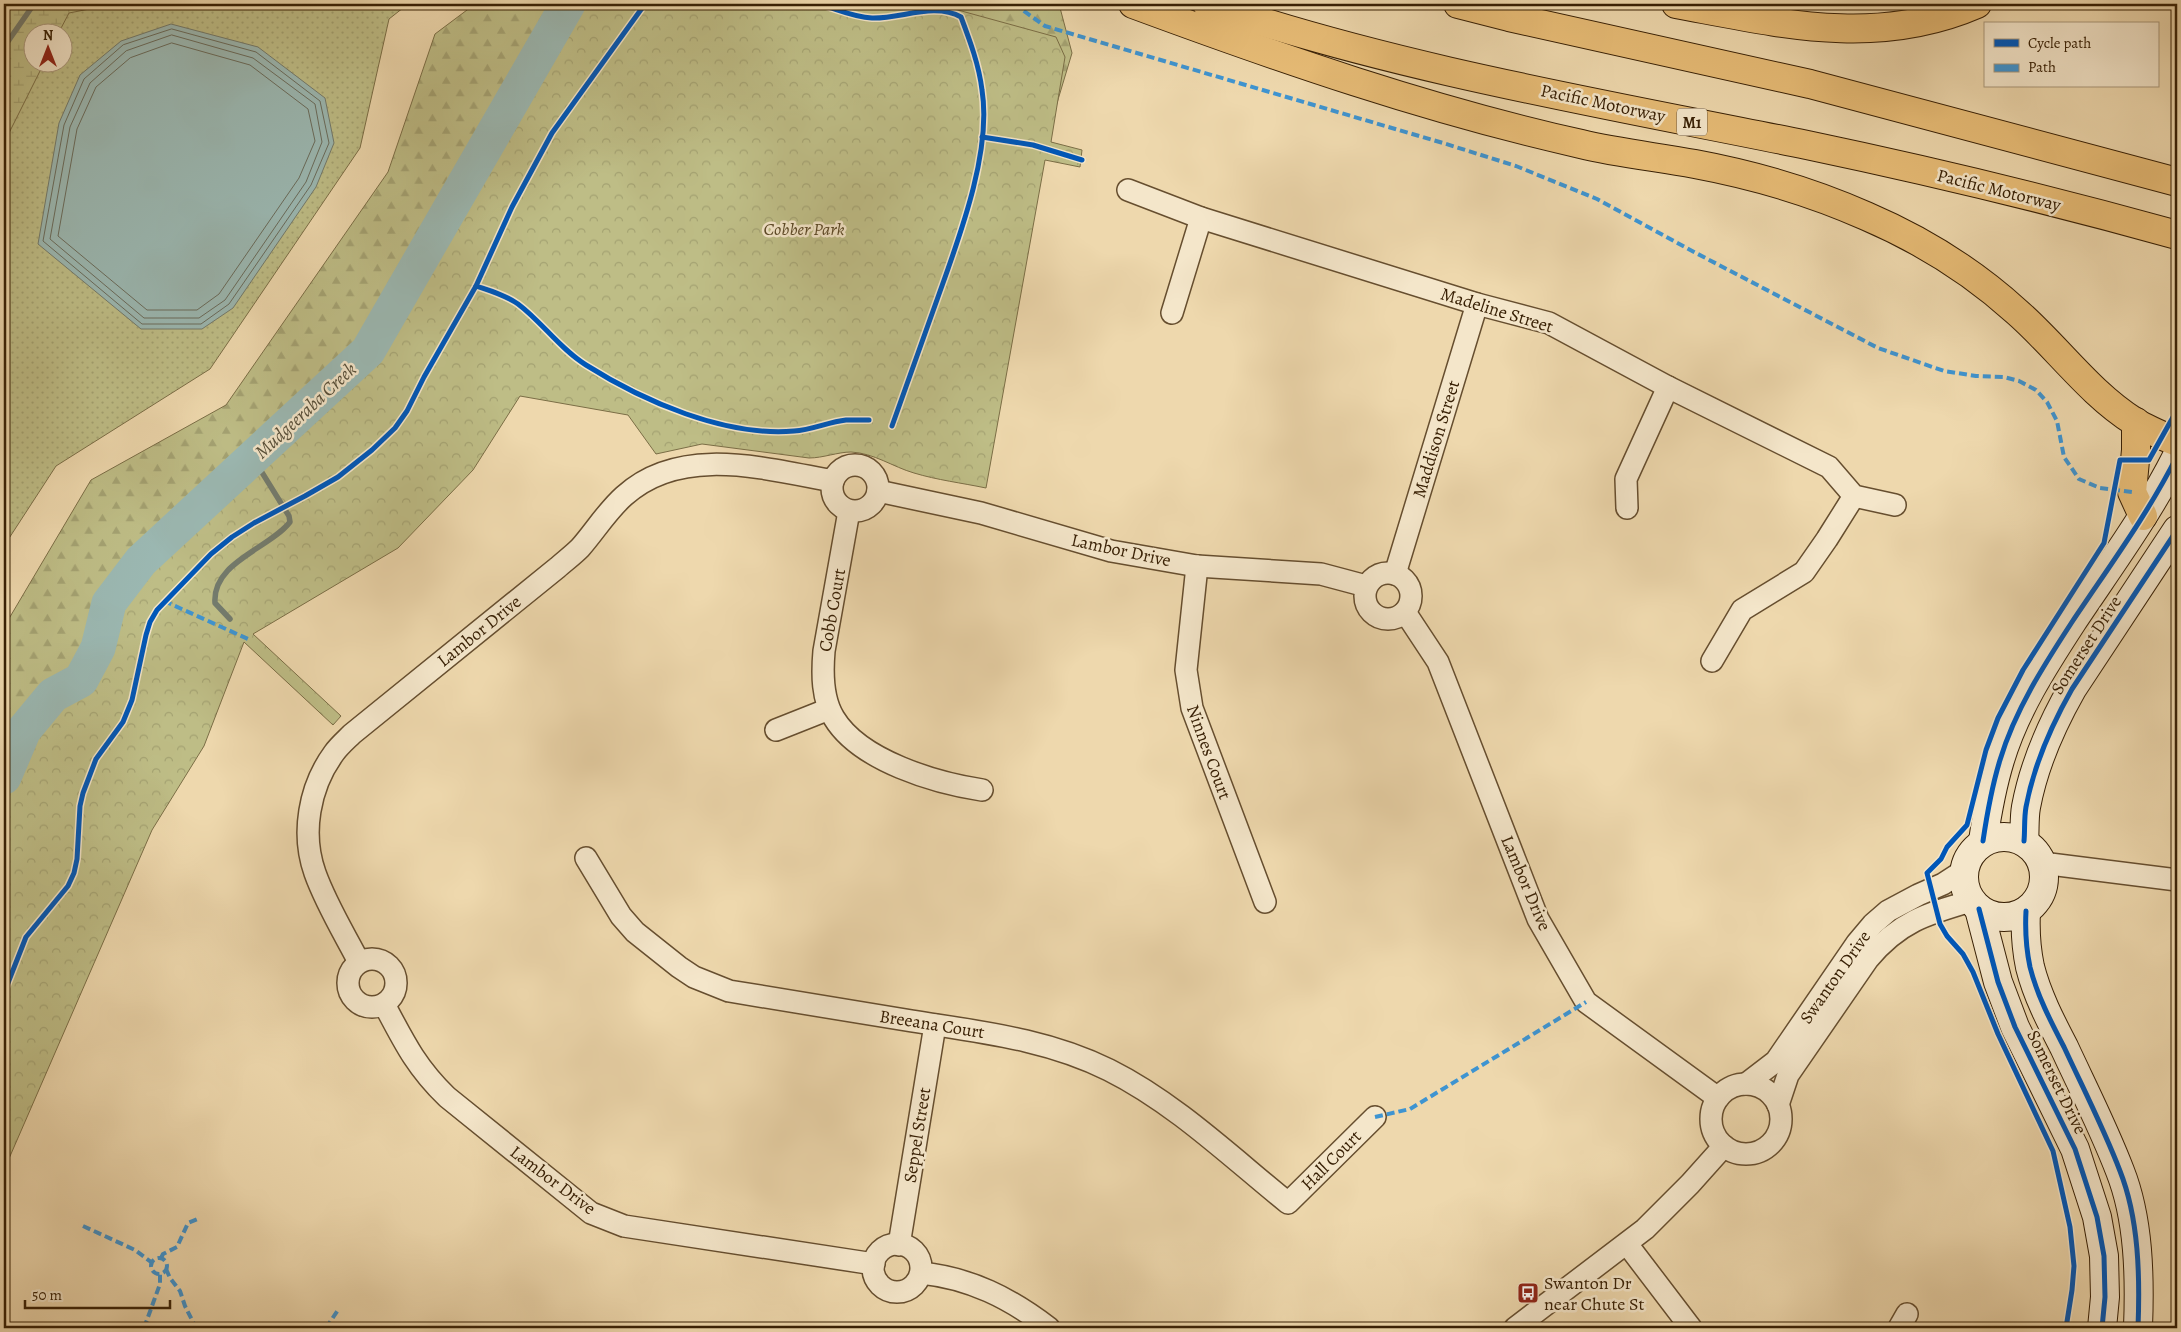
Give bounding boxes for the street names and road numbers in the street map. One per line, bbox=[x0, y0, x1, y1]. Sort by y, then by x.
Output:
street label: Pacific Motorway bbox=[1538, 78, 1668, 128]
road number: M1 bbox=[1677, 108, 1707, 136]
street label: Pacific Motorway bbox=[1935, 163, 2064, 217]
street label: Madeline Street bbox=[1438, 282, 1556, 339]
street label: Maddison Street bbox=[1407, 377, 1465, 501]
street label: Lambor Drive bbox=[1069, 528, 1173, 572]
street label: Cobb Court bbox=[813, 566, 851, 654]
street label: Lambor Drive bbox=[432, 590, 526, 672]
street label: Somerset Drive bbox=[2045, 591, 2127, 699]
street label: Ninnes Court bbox=[1181, 701, 1237, 803]
street label: Lambor Drive bbox=[1495, 832, 1557, 934]
street label: Swanton Drive bbox=[1794, 926, 1876, 1028]
street label: Breeana Court bbox=[878, 1004, 986, 1044]
street label: Somerset Drive bbox=[2021, 1026, 2093, 1138]
street label: Seppel Street bbox=[898, 1085, 936, 1185]
street label: Hall Court bbox=[1296, 1124, 1367, 1195]
street label: Lambor Drive bbox=[505, 1140, 601, 1220]

